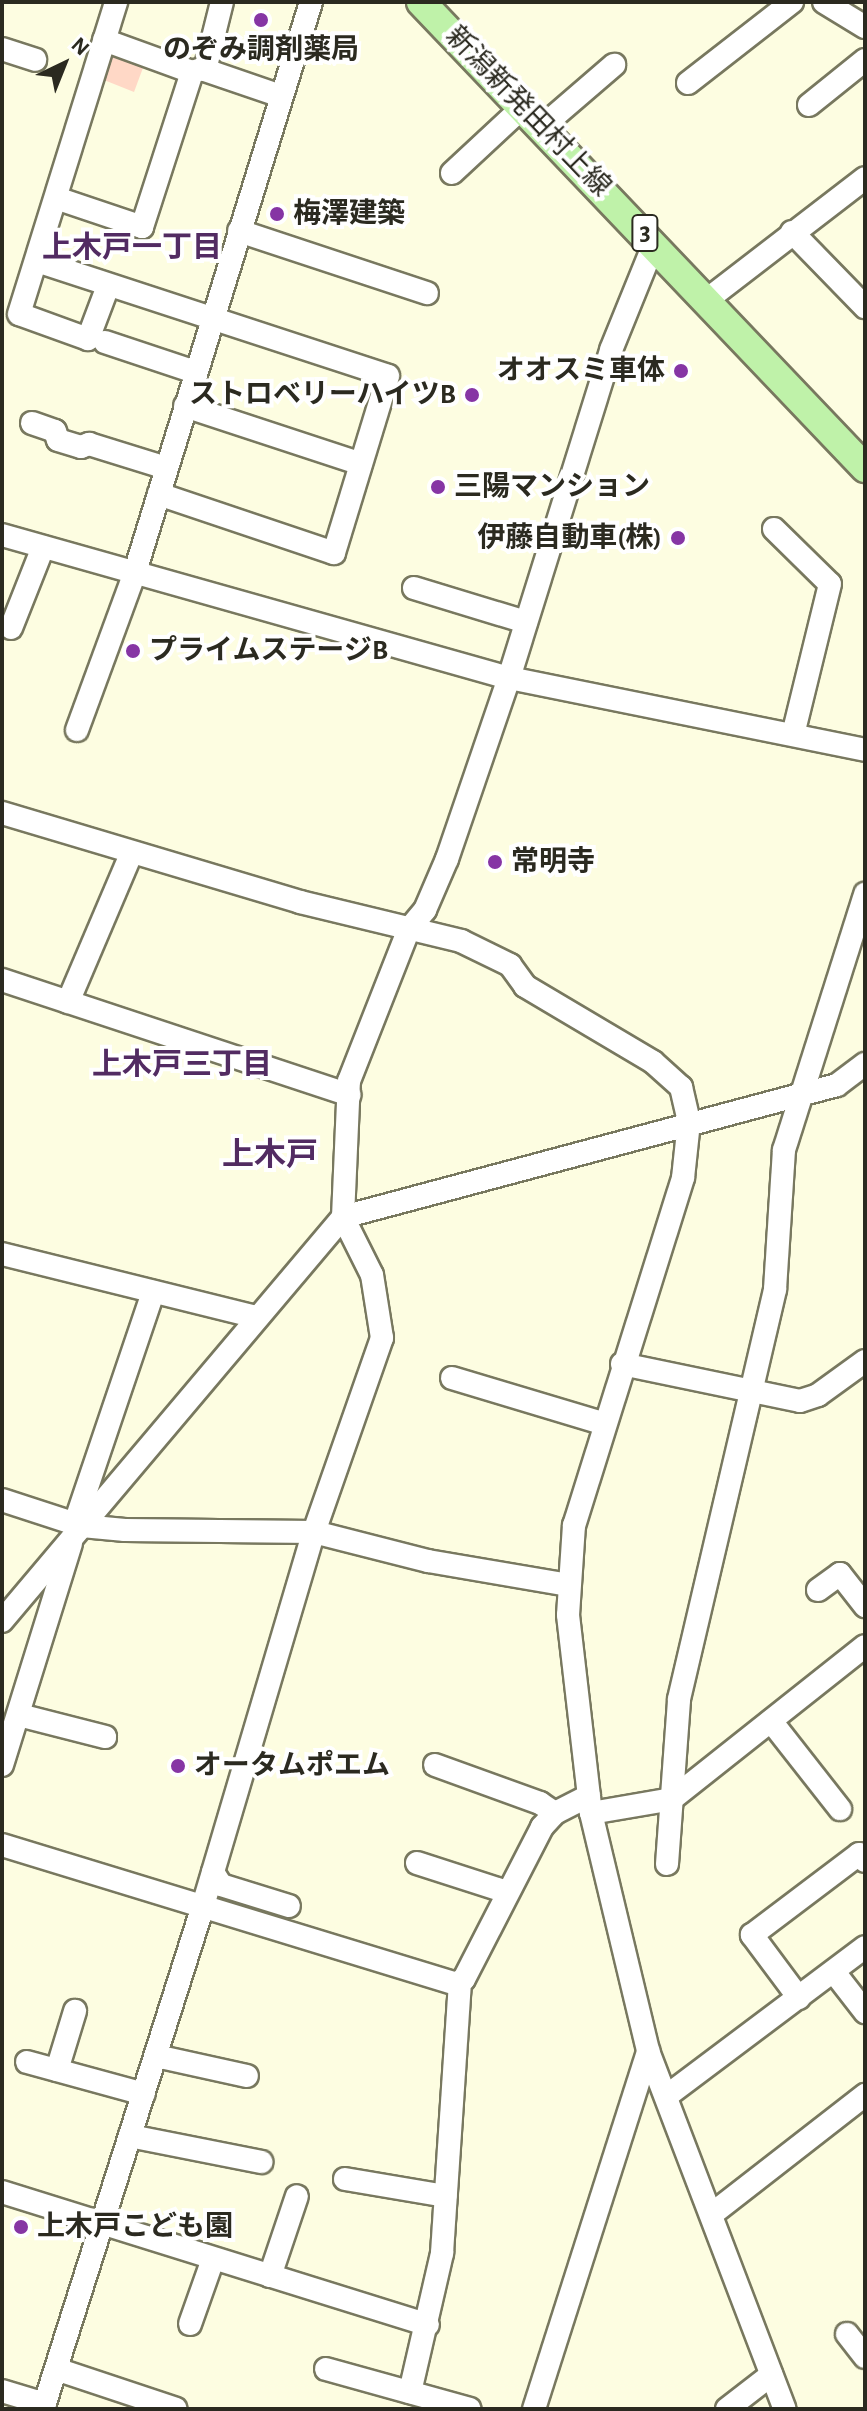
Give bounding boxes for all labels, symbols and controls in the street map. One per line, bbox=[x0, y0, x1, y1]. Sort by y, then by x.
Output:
marker: のぞみ調剤薬局 bbox=[252, 11, 270, 29]
street label: 新潟新発田村上線 bbox=[438, 20, 618, 204]
north arrow bbox=[24, 24, 104, 104]
text: N bbox=[67, 33, 93, 60]
place label: のぞみ調剤薬局 bbox=[163, 33, 359, 67]
place label: 梅澤建築 bbox=[293, 197, 405, 231]
marker: 梅澤建築 bbox=[268, 205, 286, 223]
road number: 3 bbox=[631, 211, 659, 255]
district label: 上木戸一丁目 bbox=[42, 230, 222, 266]
place label: オオスミ車体 bbox=[497, 354, 665, 388]
marker: オオスミ車体 bbox=[672, 362, 690, 380]
place label: ストロベリーハイツB bbox=[188, 378, 456, 412]
marker: ストロベリーハイツB bbox=[463, 386, 481, 404]
place label: 三陽マンション bbox=[454, 470, 650, 504]
marker: 三陽マンション bbox=[429, 478, 447, 496]
place label: 伊藤自動車(株) bbox=[477, 521, 662, 555]
marker: 伊藤自動車(株) bbox=[669, 529, 687, 547]
place label: プライムステージB bbox=[149, 634, 389, 668]
marker: プライムステージB bbox=[124, 642, 142, 660]
place label: 常明寺 bbox=[511, 845, 595, 879]
marker: 常明寺 bbox=[486, 853, 504, 871]
district label: 上木戸三丁目 bbox=[92, 1047, 272, 1083]
district label: 上木戸 bbox=[222, 1136, 318, 1174]
place label: オータムポエム bbox=[194, 1749, 390, 1783]
marker: オータムポエム bbox=[169, 1757, 187, 1775]
place label: 上木戸こども園 bbox=[37, 2210, 233, 2244]
marker: 上木戸こども園 bbox=[12, 2218, 30, 2236]

